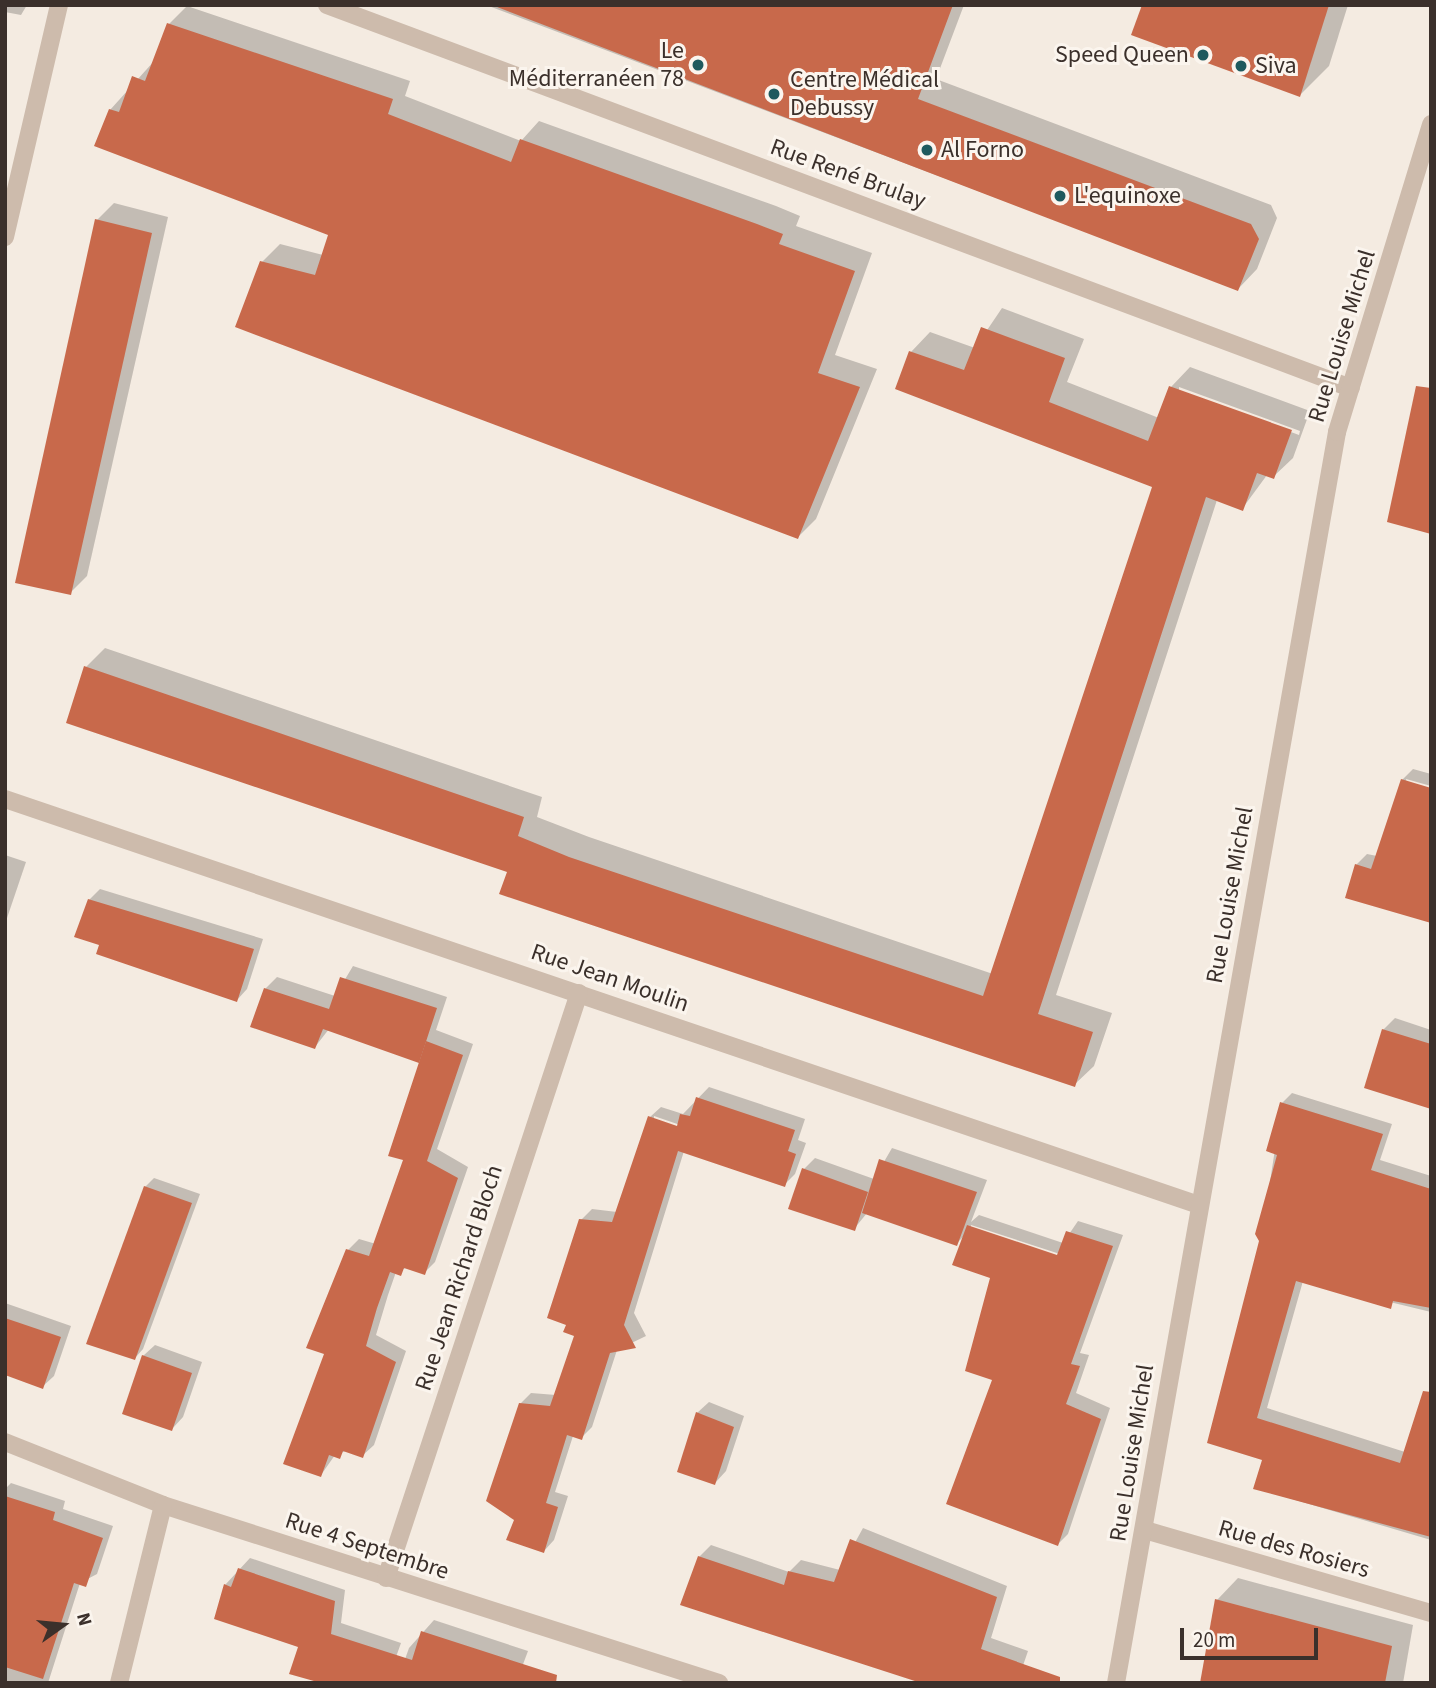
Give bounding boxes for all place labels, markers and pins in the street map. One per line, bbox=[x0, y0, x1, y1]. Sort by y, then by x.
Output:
place label: Le Méditerranéen 78 bbox=[509, 37, 684, 93]
place label: Speed Queen bbox=[1055, 41, 1189, 69]
marker: Speed Queen bbox=[1195, 47, 1211, 63]
place label: Siva bbox=[1255, 52, 1297, 80]
marker: Le Méditerranéen 78 bbox=[690, 57, 706, 73]
marker: Siva bbox=[1233, 58, 1249, 74]
place label: Centre Médical Debussy bbox=[790, 66, 939, 122]
marker: Centre Médical Debussy bbox=[764, 84, 784, 104]
place label: Al Forno bbox=[941, 136, 1024, 164]
marker: Al Forno bbox=[919, 142, 935, 158]
place label: L'equinoxe bbox=[1074, 182, 1181, 210]
marker: L'equinoxe bbox=[1052, 188, 1068, 204]

